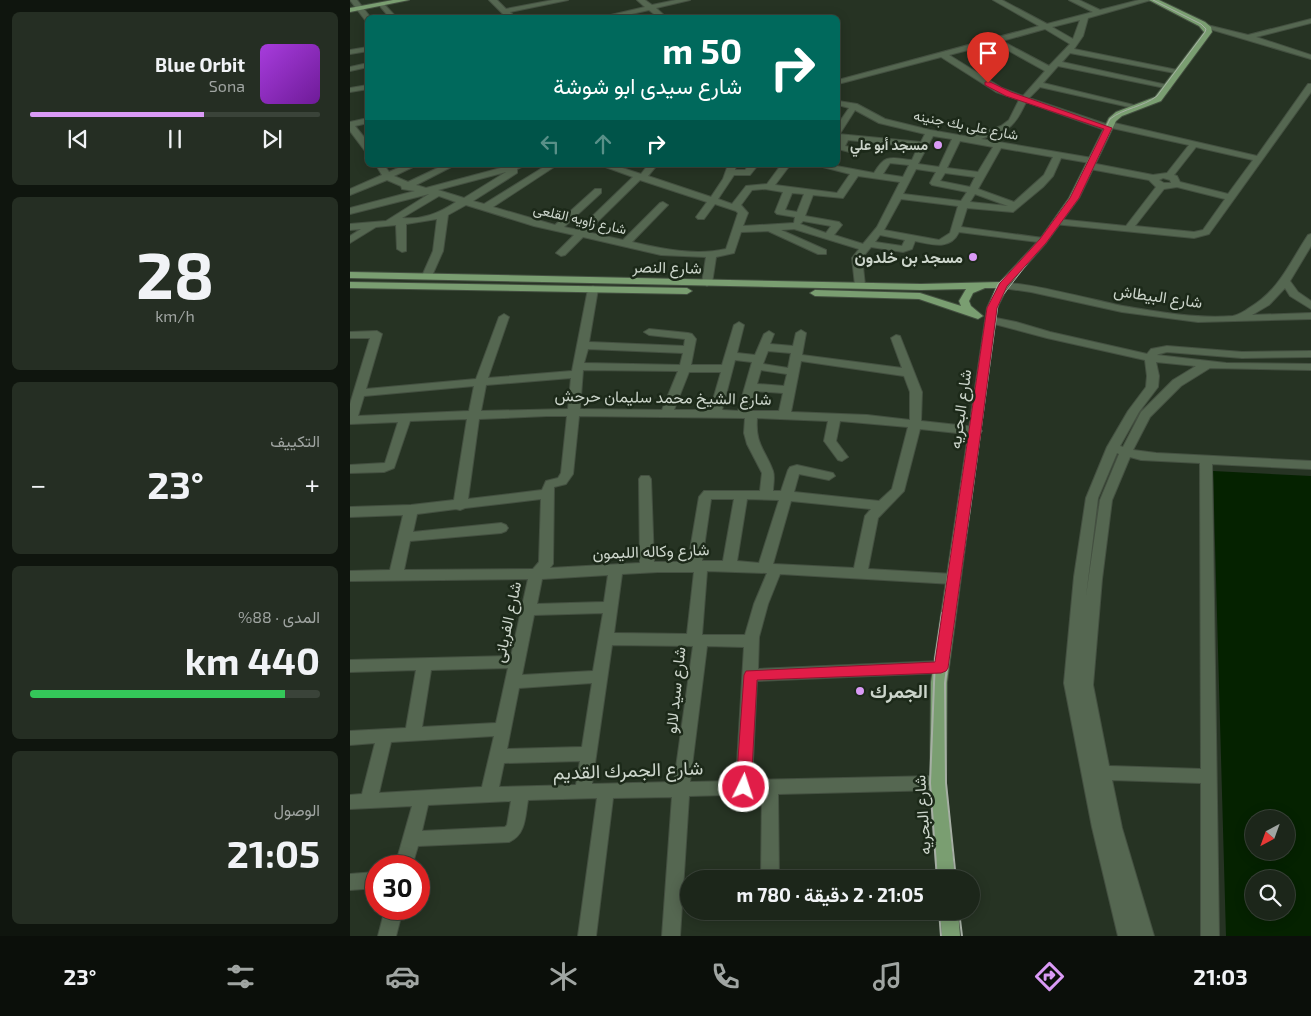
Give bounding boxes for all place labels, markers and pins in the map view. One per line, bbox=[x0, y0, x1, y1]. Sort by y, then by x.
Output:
pin bbox=[967, 32, 1009, 83]
place label: مسجد أبو علي bbox=[850, 136, 928, 157]
marker: مسجد أبو علي bbox=[932, 139, 944, 151]
place label: مسجد بن خلدون bbox=[855, 247, 963, 268]
marker: مسجد بن خلدون bbox=[967, 251, 979, 263]
place label: الجمرك bbox=[870, 679, 928, 704]
marker: الجمرك bbox=[854, 685, 866, 697]

